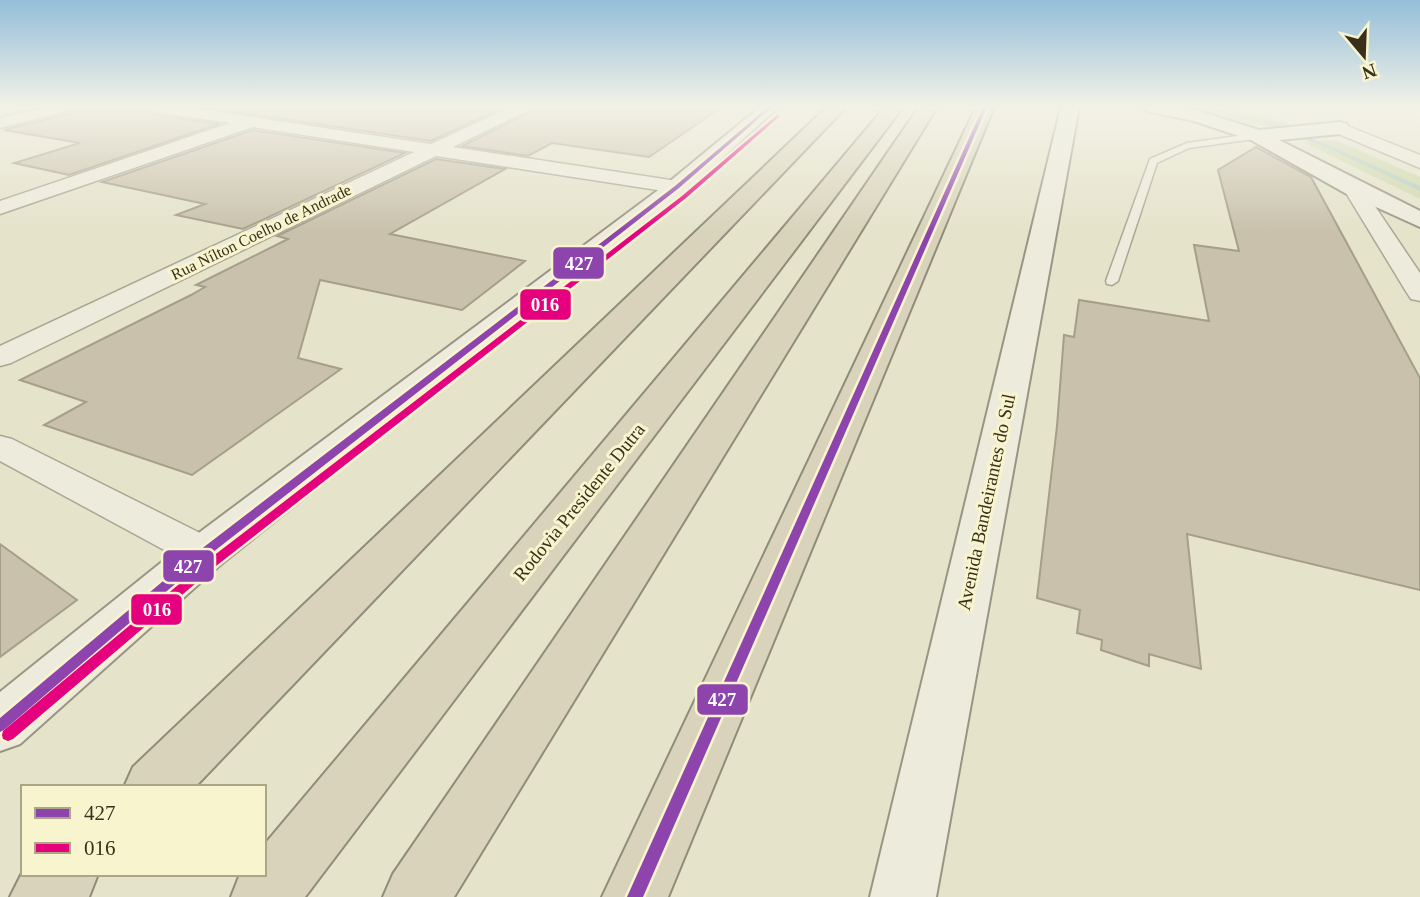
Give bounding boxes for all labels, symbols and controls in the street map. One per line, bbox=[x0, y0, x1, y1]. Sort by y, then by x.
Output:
north arrow bbox=[1329, 21, 1399, 91]
text: N bbox=[1359, 59, 1379, 84]
street label: Rua Nílton Coelho de Andrade bbox=[168, 181, 354, 283]
line badge: 427 bbox=[552, 246, 605, 280]
text: 427 bbox=[565, 253, 594, 274]
line badge: 016 bbox=[519, 288, 572, 321]
text: 016 bbox=[531, 294, 559, 315]
street label: Avenida Bandeirantes do Sul bbox=[953, 392, 1019, 612]
street label: Rodovia Presidente Dutra bbox=[509, 419, 649, 585]
line badge: 427 bbox=[162, 549, 215, 583]
text: 427 bbox=[174, 556, 203, 577]
line badge: 016 bbox=[130, 593, 183, 626]
text: 016 bbox=[143, 599, 171, 620]
line badge: 427 bbox=[696, 683, 749, 716]
text: 427 bbox=[708, 689, 737, 710]
legend bbox=[21, 785, 266, 876]
text: 427 bbox=[84, 801, 116, 825]
text: 016 bbox=[84, 836, 116, 860]

